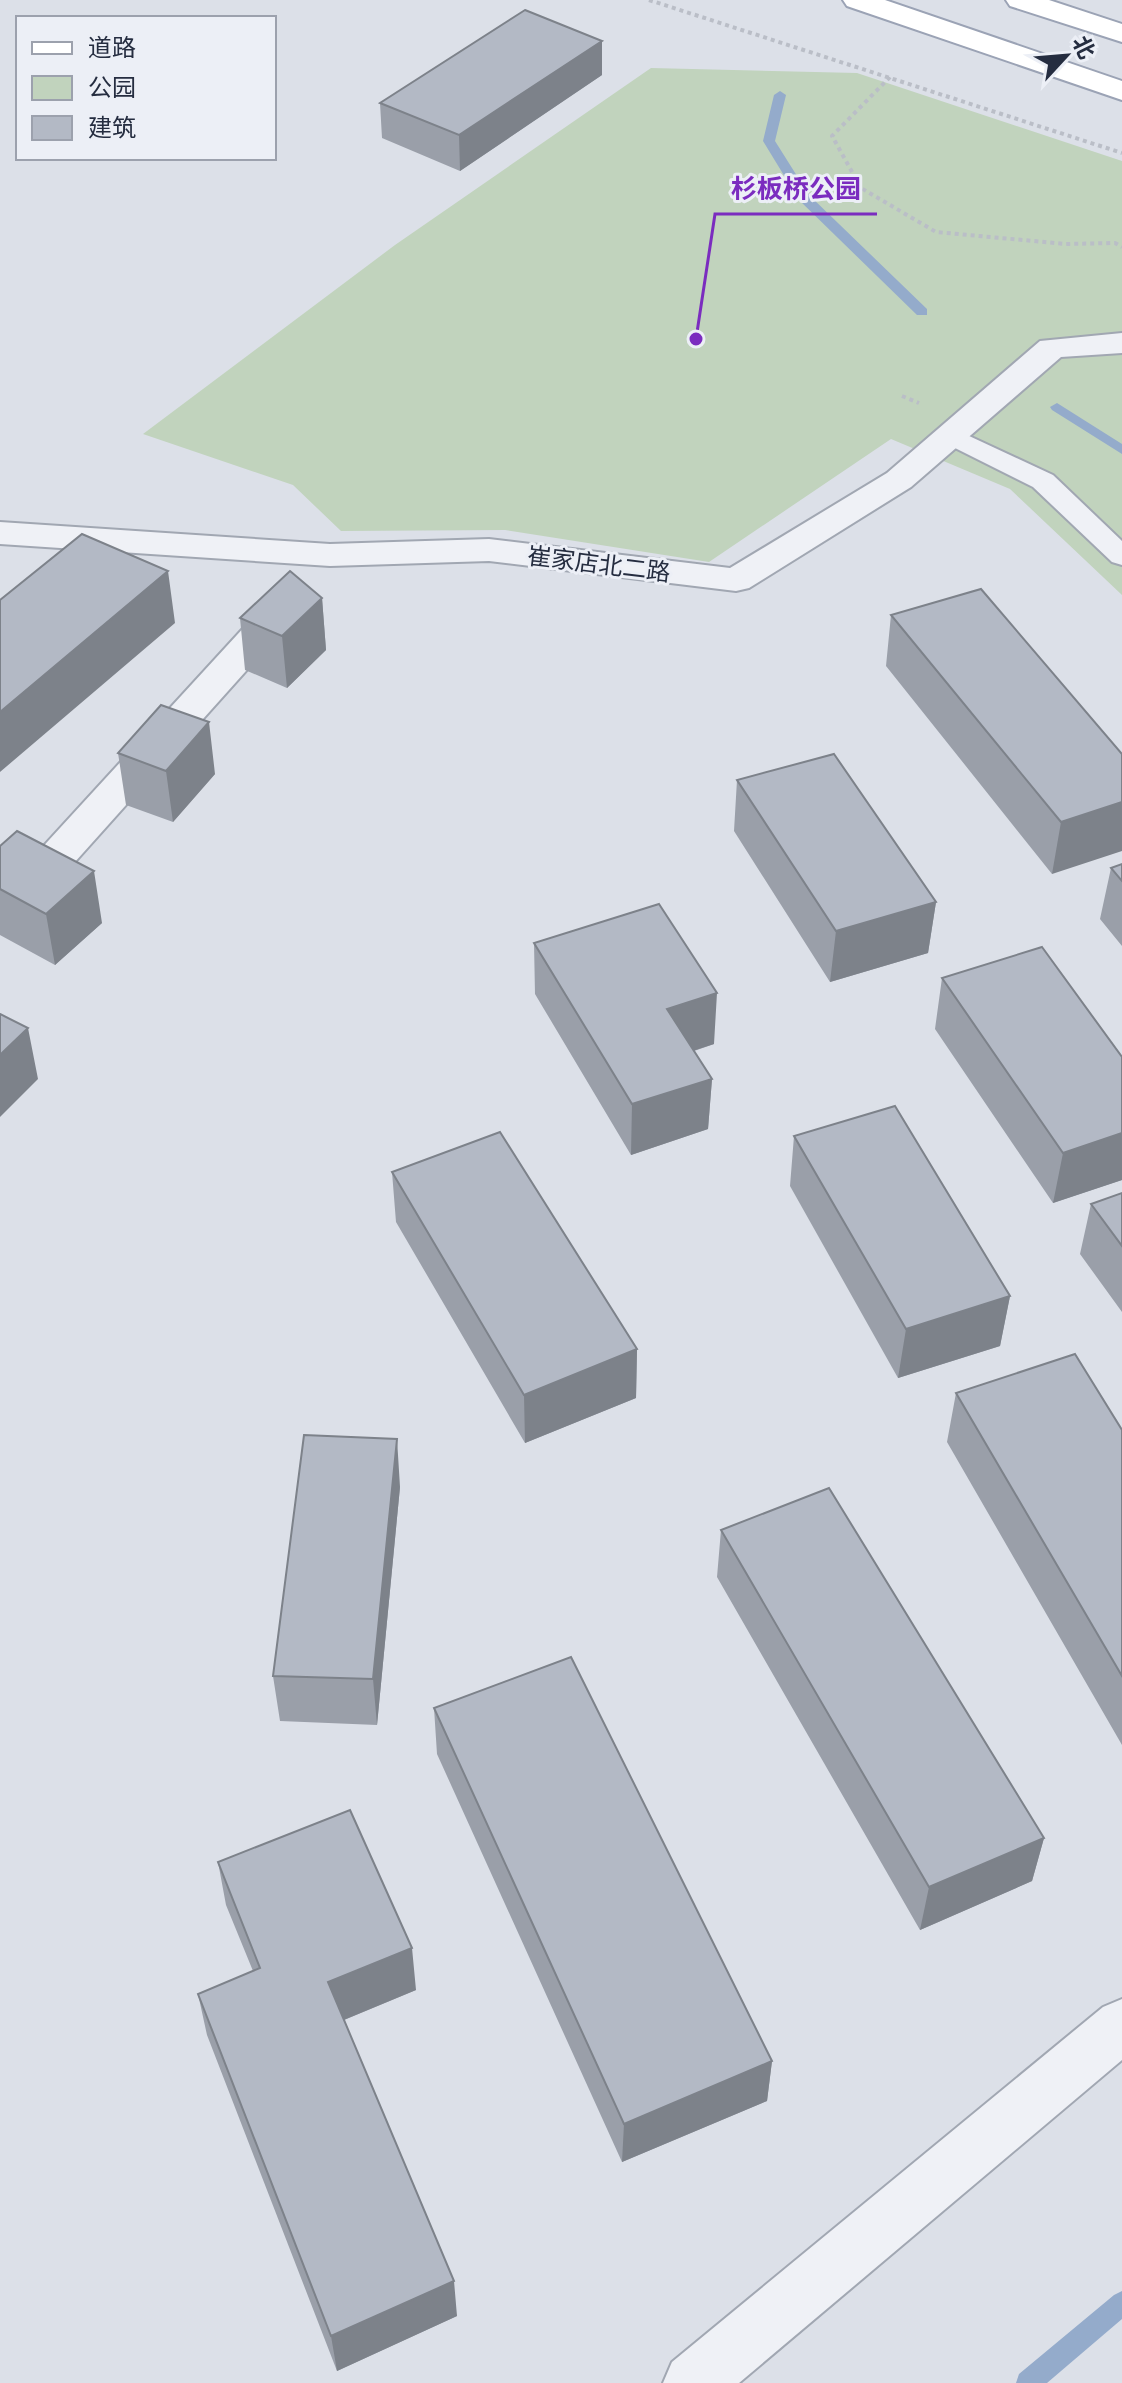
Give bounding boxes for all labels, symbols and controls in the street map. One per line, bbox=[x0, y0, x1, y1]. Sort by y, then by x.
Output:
legend bbox=[16, 16, 276, 160]
north arrow bbox=[1026, 16, 1106, 96]
text: 道路 bbox=[88, 30, 136, 63]
text: 北 bbox=[1066, 31, 1102, 64]
text: 公园 bbox=[88, 70, 136, 103]
text: 建筑 bbox=[88, 110, 136, 143]
callout: 杉板桥公园 bbox=[715, 164, 877, 214]
text: 杉板桥公园 bbox=[731, 170, 861, 206]
street label: 崔家店北二路 bbox=[526, 538, 672, 588]

